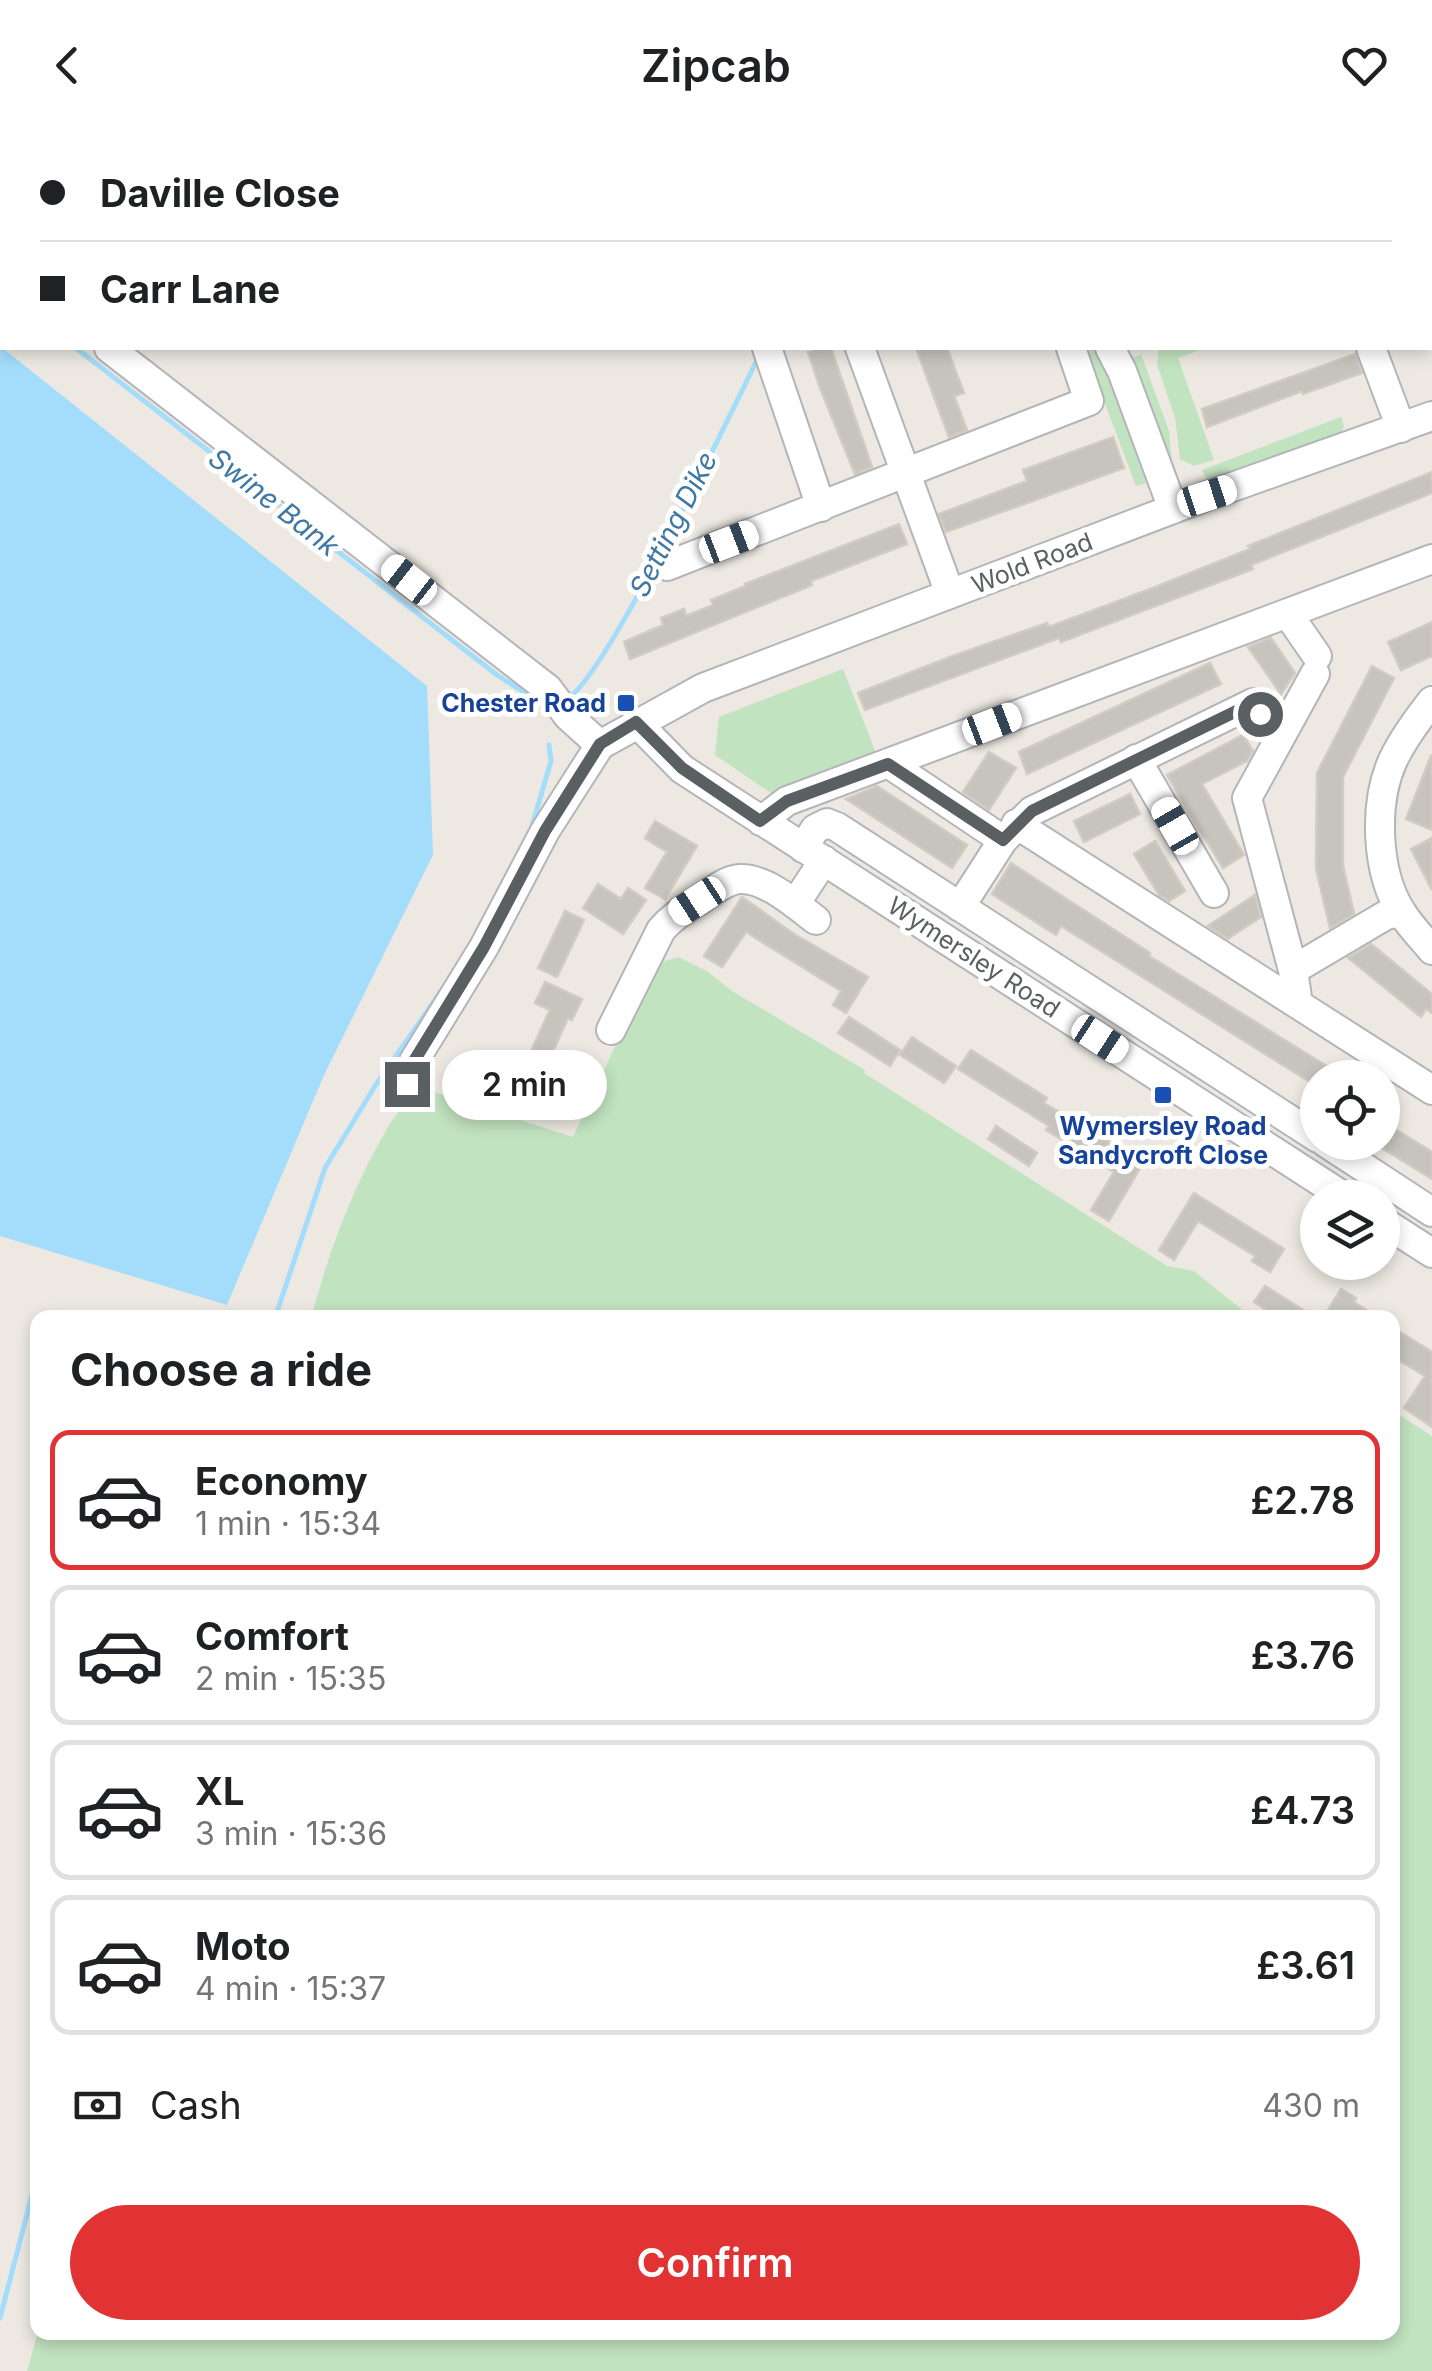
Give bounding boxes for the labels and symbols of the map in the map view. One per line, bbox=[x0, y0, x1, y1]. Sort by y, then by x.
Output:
water label: Swine Bank bbox=[202, 441, 346, 564]
water label: Setting Dike bbox=[622, 446, 724, 602]
car bbox=[1174, 472, 1240, 520]
car bbox=[696, 517, 762, 567]
street label: Wold Road bbox=[967, 526, 1097, 600]
car bbox=[376, 550, 442, 610]
place label: Chester Road bbox=[441, 688, 606, 718]
marker: Chester Road bbox=[615, 692, 637, 714]
route start bbox=[1238, 692, 1283, 737]
car bbox=[959, 699, 1025, 749]
car bbox=[1147, 793, 1203, 859]
car bbox=[664, 872, 730, 930]
street label: Wymersley Road bbox=[882, 890, 1066, 1024]
car bbox=[1067, 1010, 1133, 1068]
callout: 2 min bbox=[442, 1049, 607, 1119]
route end bbox=[385, 1062, 430, 1107]
marker: Wymersley Road Sandycroft Close bbox=[1152, 1084, 1174, 1106]
place label: Wymersley Road Sandycroft Close bbox=[1058, 1111, 1268, 1170]

